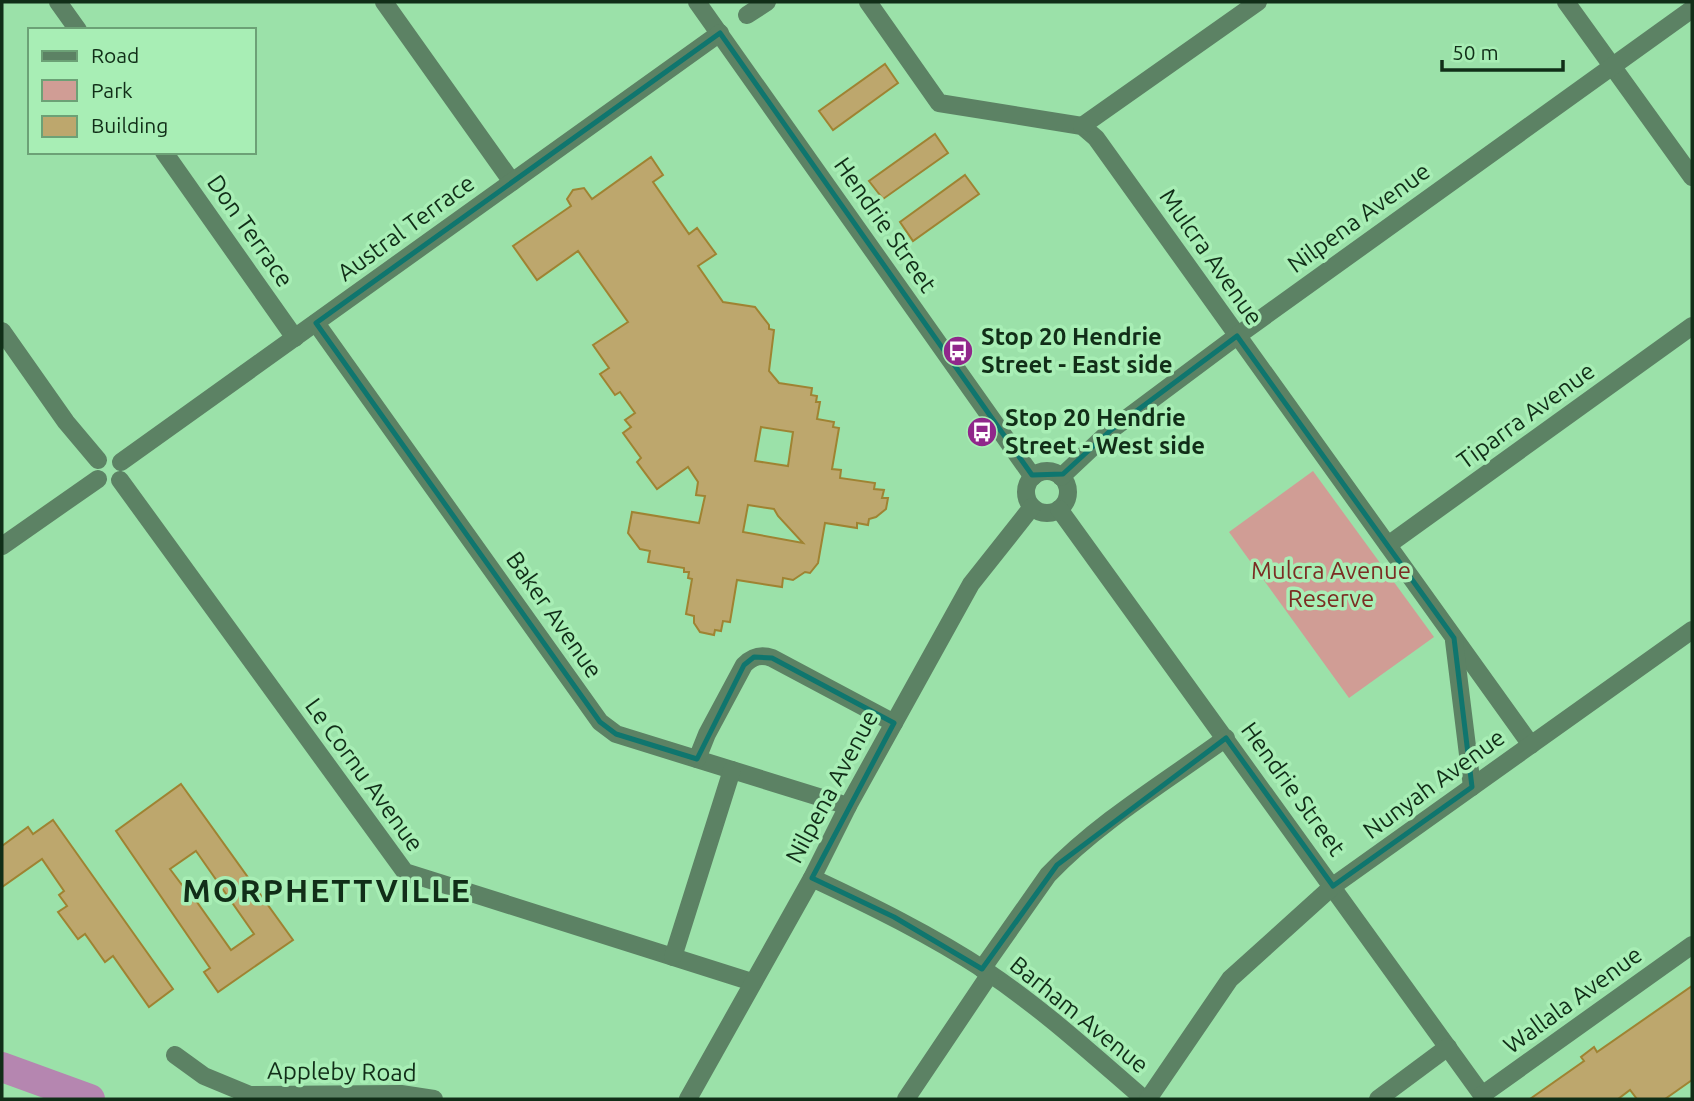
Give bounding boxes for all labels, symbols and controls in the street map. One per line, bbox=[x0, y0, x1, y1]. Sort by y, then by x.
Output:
legend bbox=[28, 28, 256, 154]
scale bar bbox=[1442, 28, 1563, 72]
text: 50 m bbox=[1452, 40, 1499, 64]
text: Road bbox=[91, 43, 139, 67]
text: Park bbox=[91, 78, 133, 102]
text: Building bbox=[91, 113, 168, 137]
street label: Hendrie Street bbox=[829, 152, 942, 298]
street label: Nilpena Avenue bbox=[1282, 157, 1435, 278]
street label: Austral Terrace bbox=[332, 169, 479, 286]
street label: Don Terrace bbox=[202, 170, 299, 292]
street label: Mulcra Avenue bbox=[1155, 184, 1268, 330]
place label: Stop 20 Hendrie Street - East side bbox=[981, 323, 1173, 378]
bus stop icon: Stop 20 Hendrie Street - East side bbox=[941, 334, 975, 368]
street label: Tiparra Avenue bbox=[1452, 357, 1600, 474]
place label: Stop 20 Hendrie Street - West side bbox=[1005, 404, 1205, 459]
bus stop icon: Stop 20 Hendrie Street - West side bbox=[965, 415, 999, 449]
street label: Baker Avenue bbox=[501, 546, 608, 683]
park label: Mulcra Avenue Reserve bbox=[1251, 557, 1411, 612]
street label: Le Cornu Avenue bbox=[300, 693, 429, 856]
street label: Nilpena Avenue bbox=[780, 706, 883, 868]
street label: Hendrie Street bbox=[1236, 717, 1351, 861]
street label: Nunyah Avenue bbox=[1358, 723, 1510, 844]
district label: MORPHETTVILLE bbox=[182, 872, 472, 908]
street label: Wallala Avenue bbox=[1498, 940, 1647, 1059]
street label: Barham Avenue bbox=[1005, 951, 1154, 1079]
street label: Appleby Road bbox=[267, 1057, 417, 1086]

